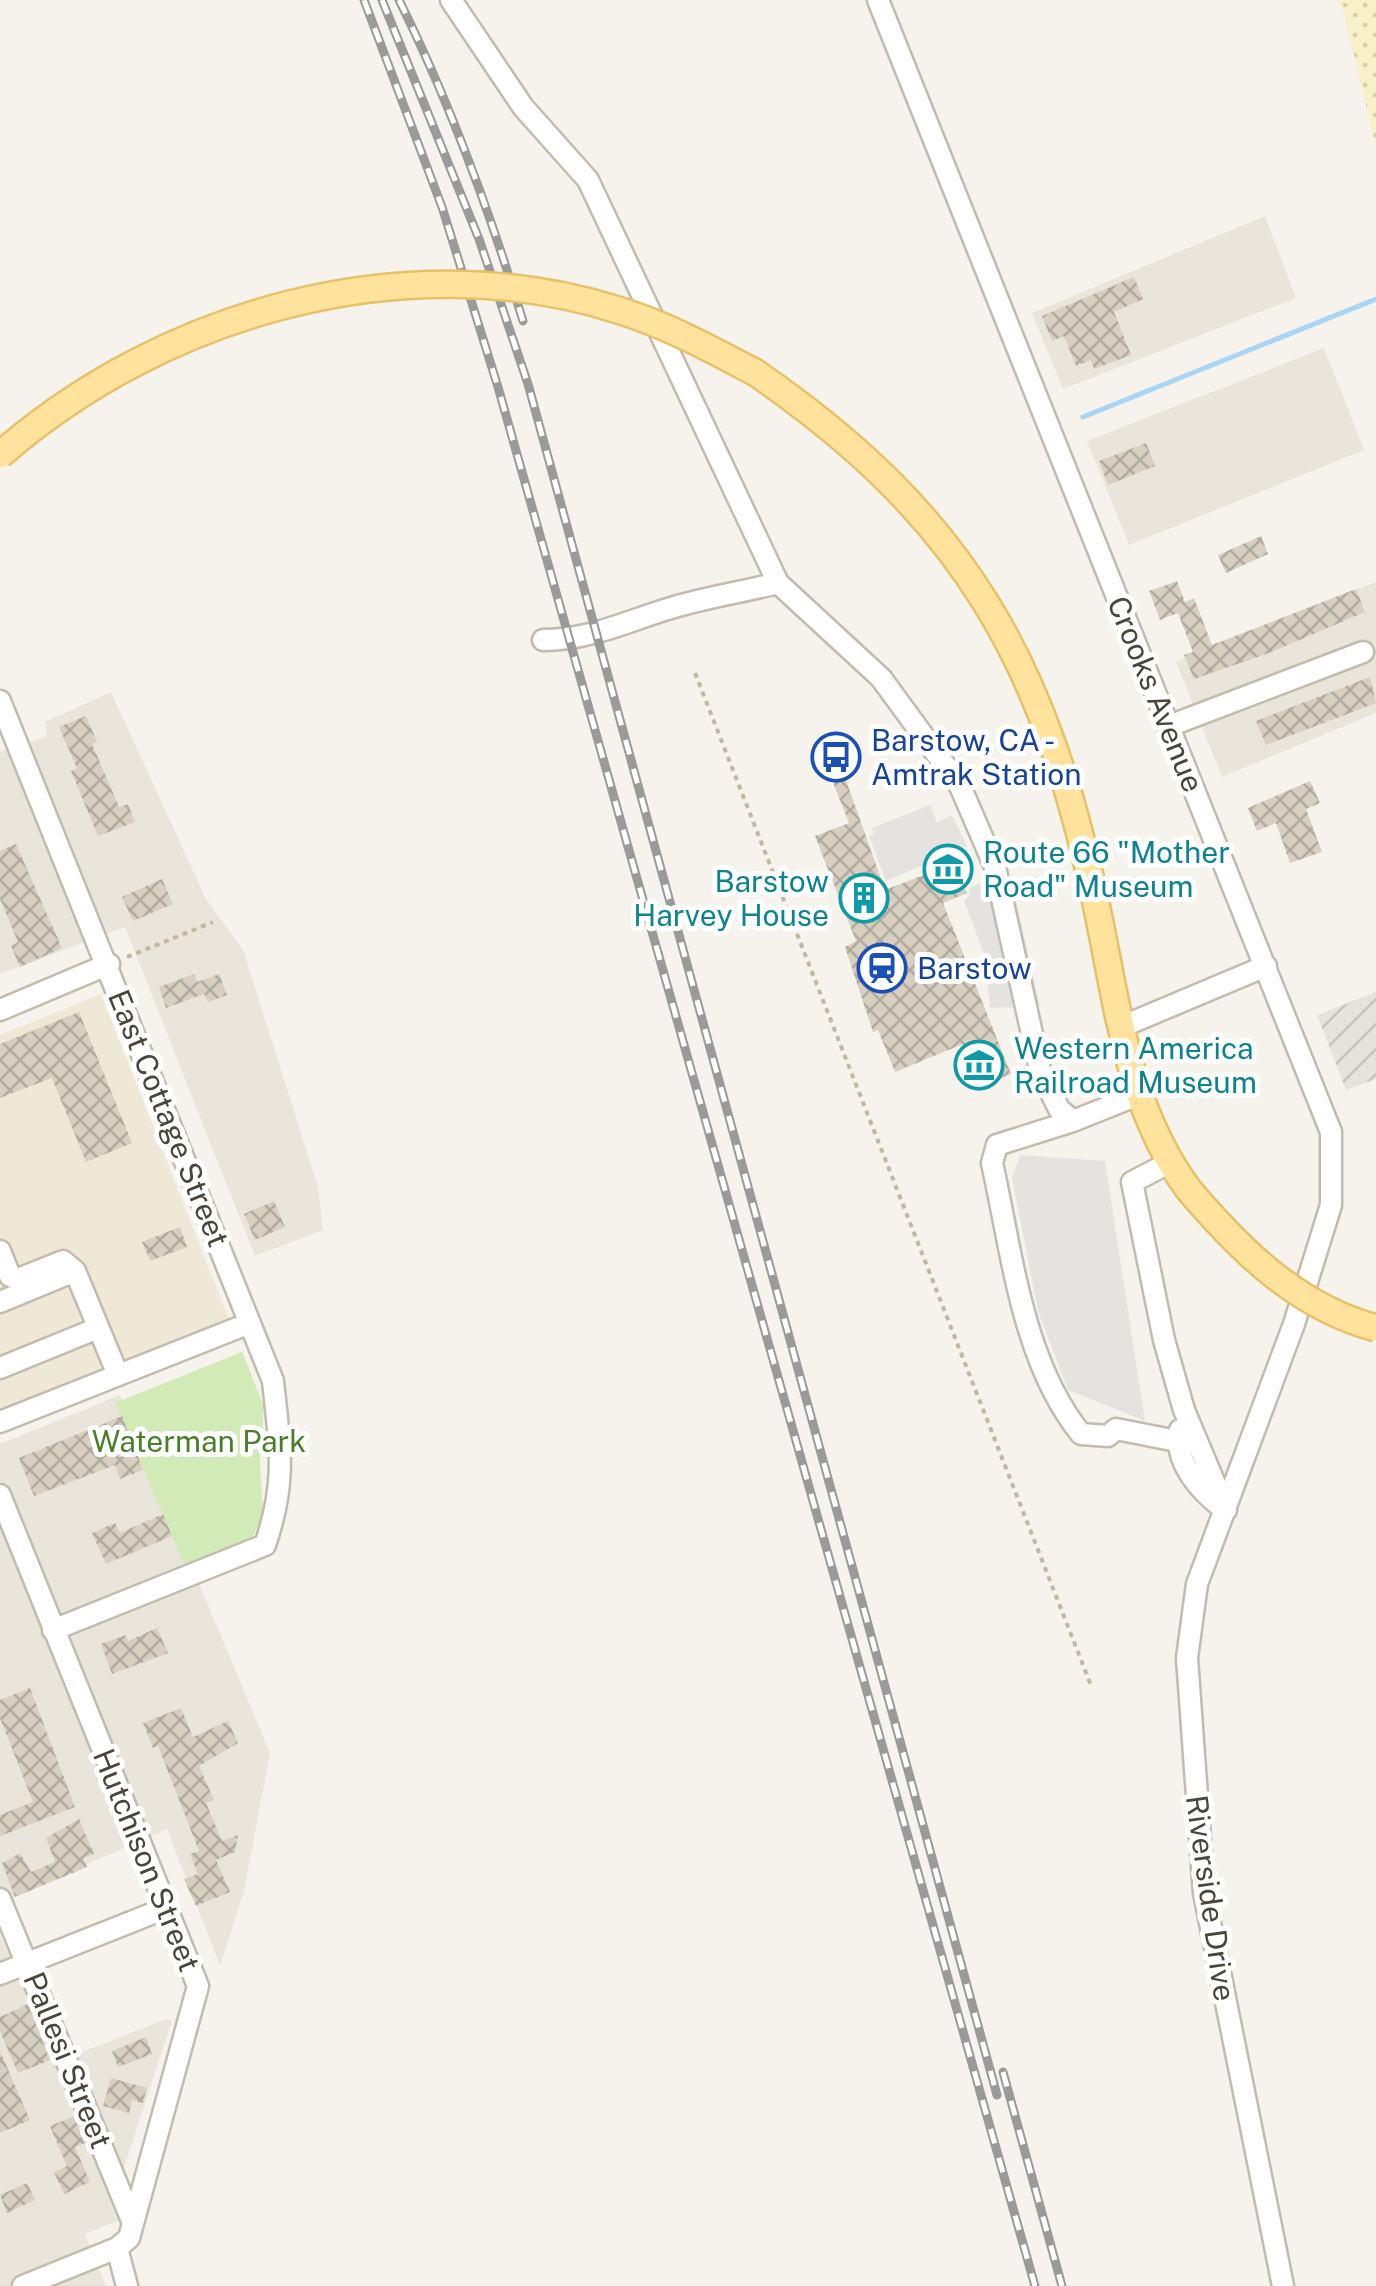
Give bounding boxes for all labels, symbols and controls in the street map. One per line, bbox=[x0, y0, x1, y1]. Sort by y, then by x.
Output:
street label: Crooks Avenue bbox=[1100, 591, 1212, 797]
place label: Barstow, CA - Amtrak Station bbox=[871, 722, 1082, 792]
bus stop icon: Barstow, CA - Amtrak Station bbox=[810, 731, 862, 783]
place label: Route 66 "Mother Road" Museum bbox=[983, 834, 1230, 904]
museum icon: Route 66 "Mother Road" Museum bbox=[922, 843, 974, 895]
place label: Barstow Harvey House bbox=[633, 863, 829, 933]
building icon: Barstow Harvey House bbox=[838, 872, 890, 924]
station icon: Barstow bbox=[856, 942, 908, 994]
place label: Barstow bbox=[917, 950, 1032, 986]
street label: East Cottage Street bbox=[101, 984, 237, 1252]
place label: Western America Railroad Museum bbox=[1014, 1030, 1257, 1100]
museum icon: Western America Railroad Museum bbox=[953, 1039, 1005, 1091]
park label: Waterman Park bbox=[92, 1423, 306, 1459]
street label: Hutchison Street bbox=[86, 1743, 208, 1977]
street label: Riverside Drive bbox=[1179, 1793, 1243, 2003]
street label: Pallesi Street bbox=[16, 1967, 120, 2153]

